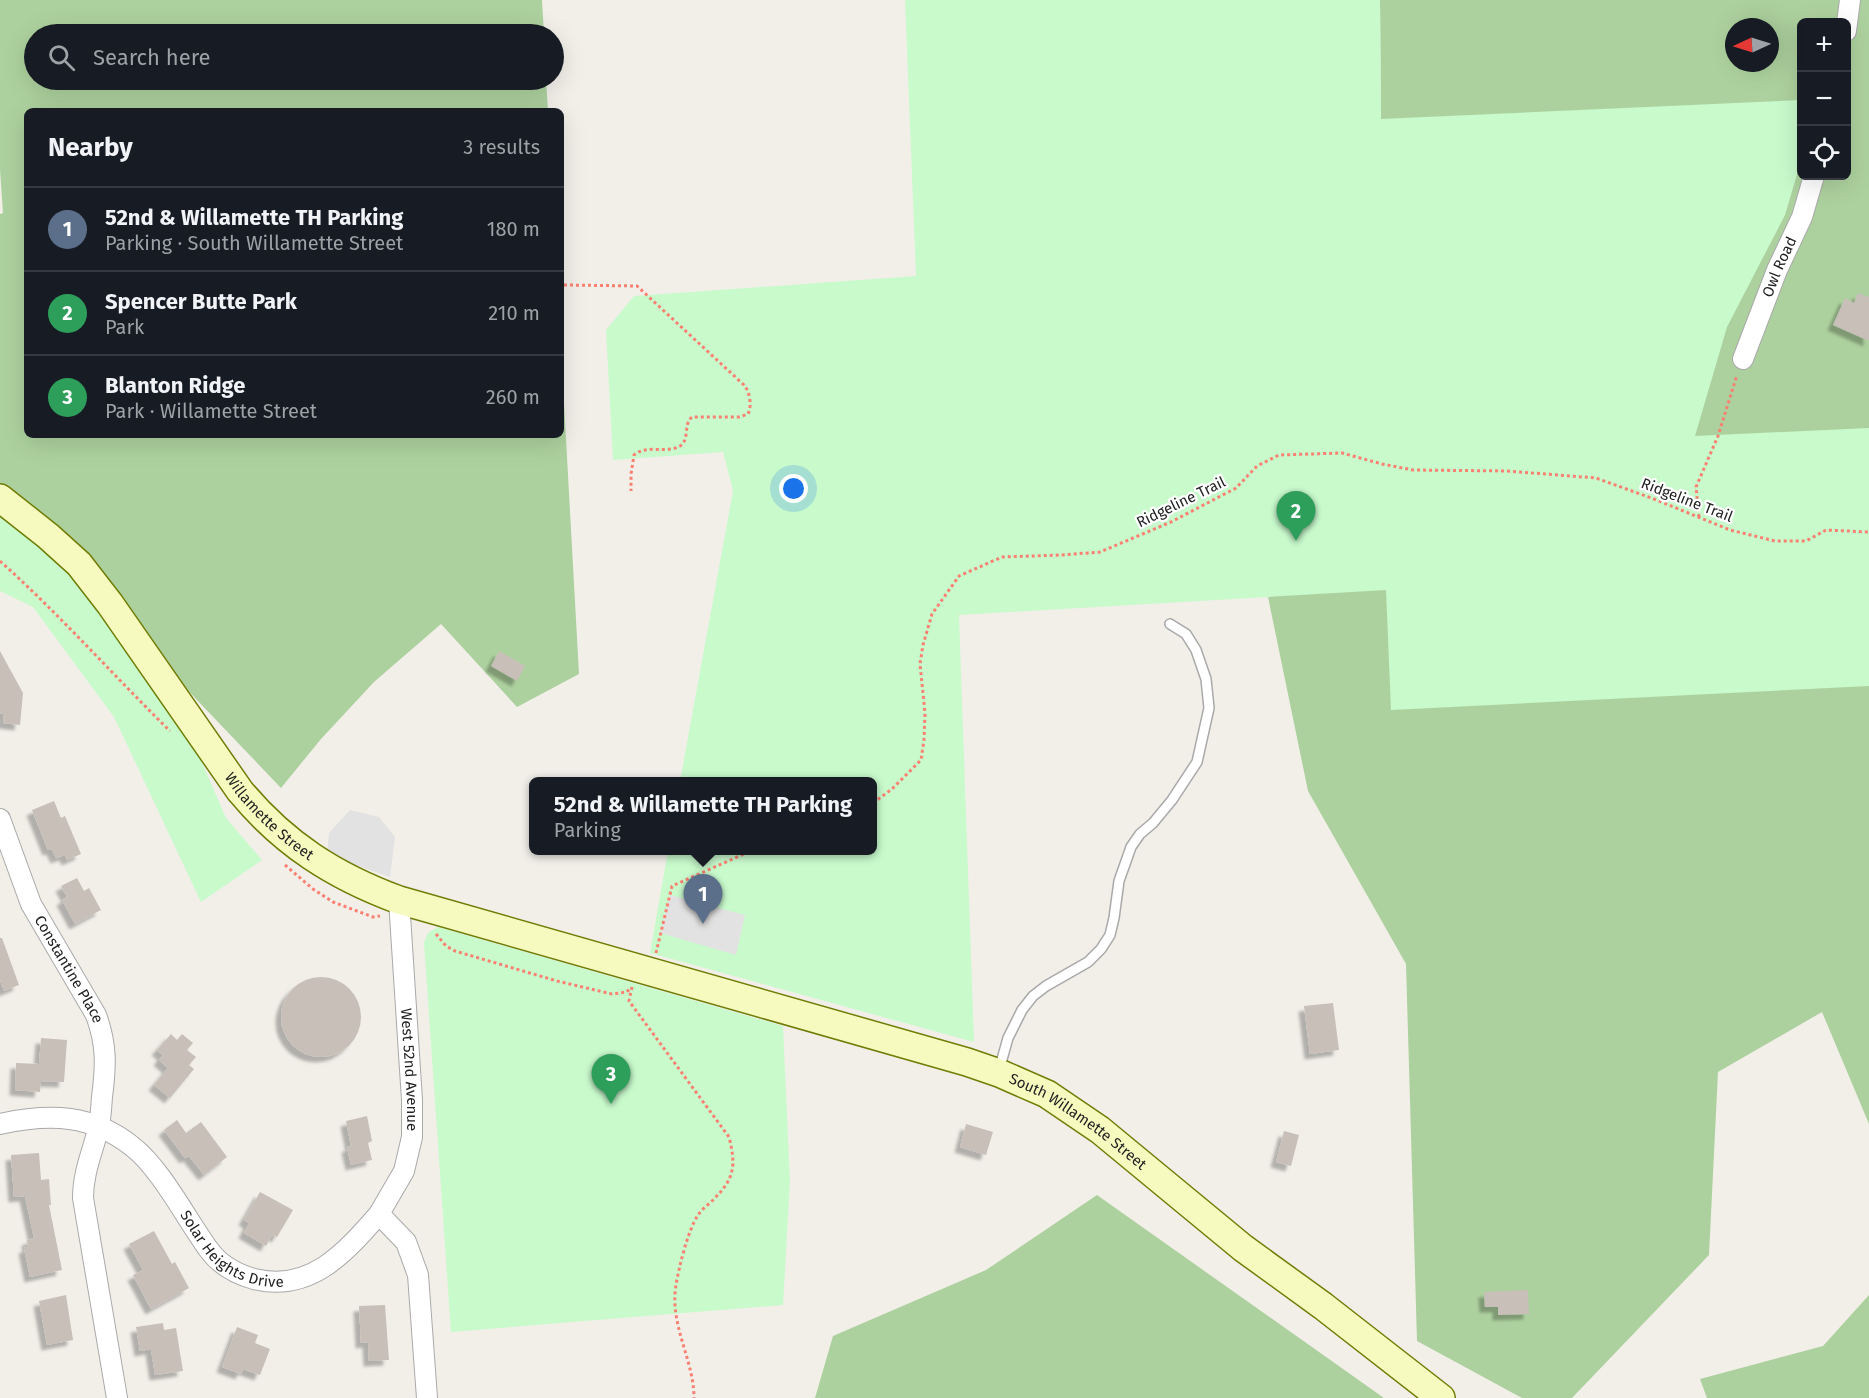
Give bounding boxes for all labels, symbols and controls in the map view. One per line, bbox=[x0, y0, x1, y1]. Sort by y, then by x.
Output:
north arrow bbox=[1725, 18, 1779, 72]
map controls bbox=[1797, 18, 1851, 180]
button: + bbox=[1797, 18, 1851, 72]
search box bbox=[24, 24, 564, 90]
icon: search bbox=[45, 41, 78, 74]
text: Search here bbox=[93, 44, 211, 71]
button: − bbox=[1797, 72, 1851, 126]
button: locate bbox=[1797, 126, 1851, 180]
text: Nearby bbox=[48, 132, 133, 163]
text: 3 results bbox=[463, 135, 540, 159]
text: 52nd & Willamette TH Parking bbox=[105, 204, 403, 231]
text: 1 bbox=[63, 217, 72, 241]
text: 180 m bbox=[487, 217, 540, 241]
text: Parking · South Willamette Street bbox=[105, 231, 403, 255]
street label: Owl Road bbox=[1758, 234, 1800, 300]
text: Spencer Butte Park bbox=[105, 288, 297, 315]
text: 2 bbox=[62, 301, 73, 325]
text: 210 m bbox=[488, 301, 540, 325]
text: Park bbox=[105, 315, 144, 339]
text: Blanton Ridge bbox=[105, 372, 245, 399]
text: 3 bbox=[62, 385, 73, 409]
text: 260 m bbox=[486, 385, 540, 409]
text: Park · Willamette Street bbox=[105, 399, 317, 423]
street label: Ridgeline Trail bbox=[1133, 472, 1229, 531]
your location bbox=[779, 474, 808, 503]
street label: Ridgeline Trail bbox=[1639, 474, 1736, 526]
pin: 2 bbox=[1276, 492, 1316, 541]
street label: Willamette Street bbox=[221, 769, 318, 864]
popup bbox=[529, 777, 877, 855]
text: 52nd & Willamette TH Parking bbox=[554, 791, 852, 818]
text: Parking bbox=[554, 818, 621, 842]
pin: 1 bbox=[684, 874, 722, 924]
street label: Constantine Place bbox=[31, 912, 107, 1025]
street label: West 52nd Avenue bbox=[397, 1008, 421, 1131]
pin: 3 bbox=[592, 1054, 630, 1104]
street label: South Willamette Street bbox=[1006, 1070, 1151, 1174]
street label: Solar Heights Drive bbox=[176, 1207, 284, 1291]

